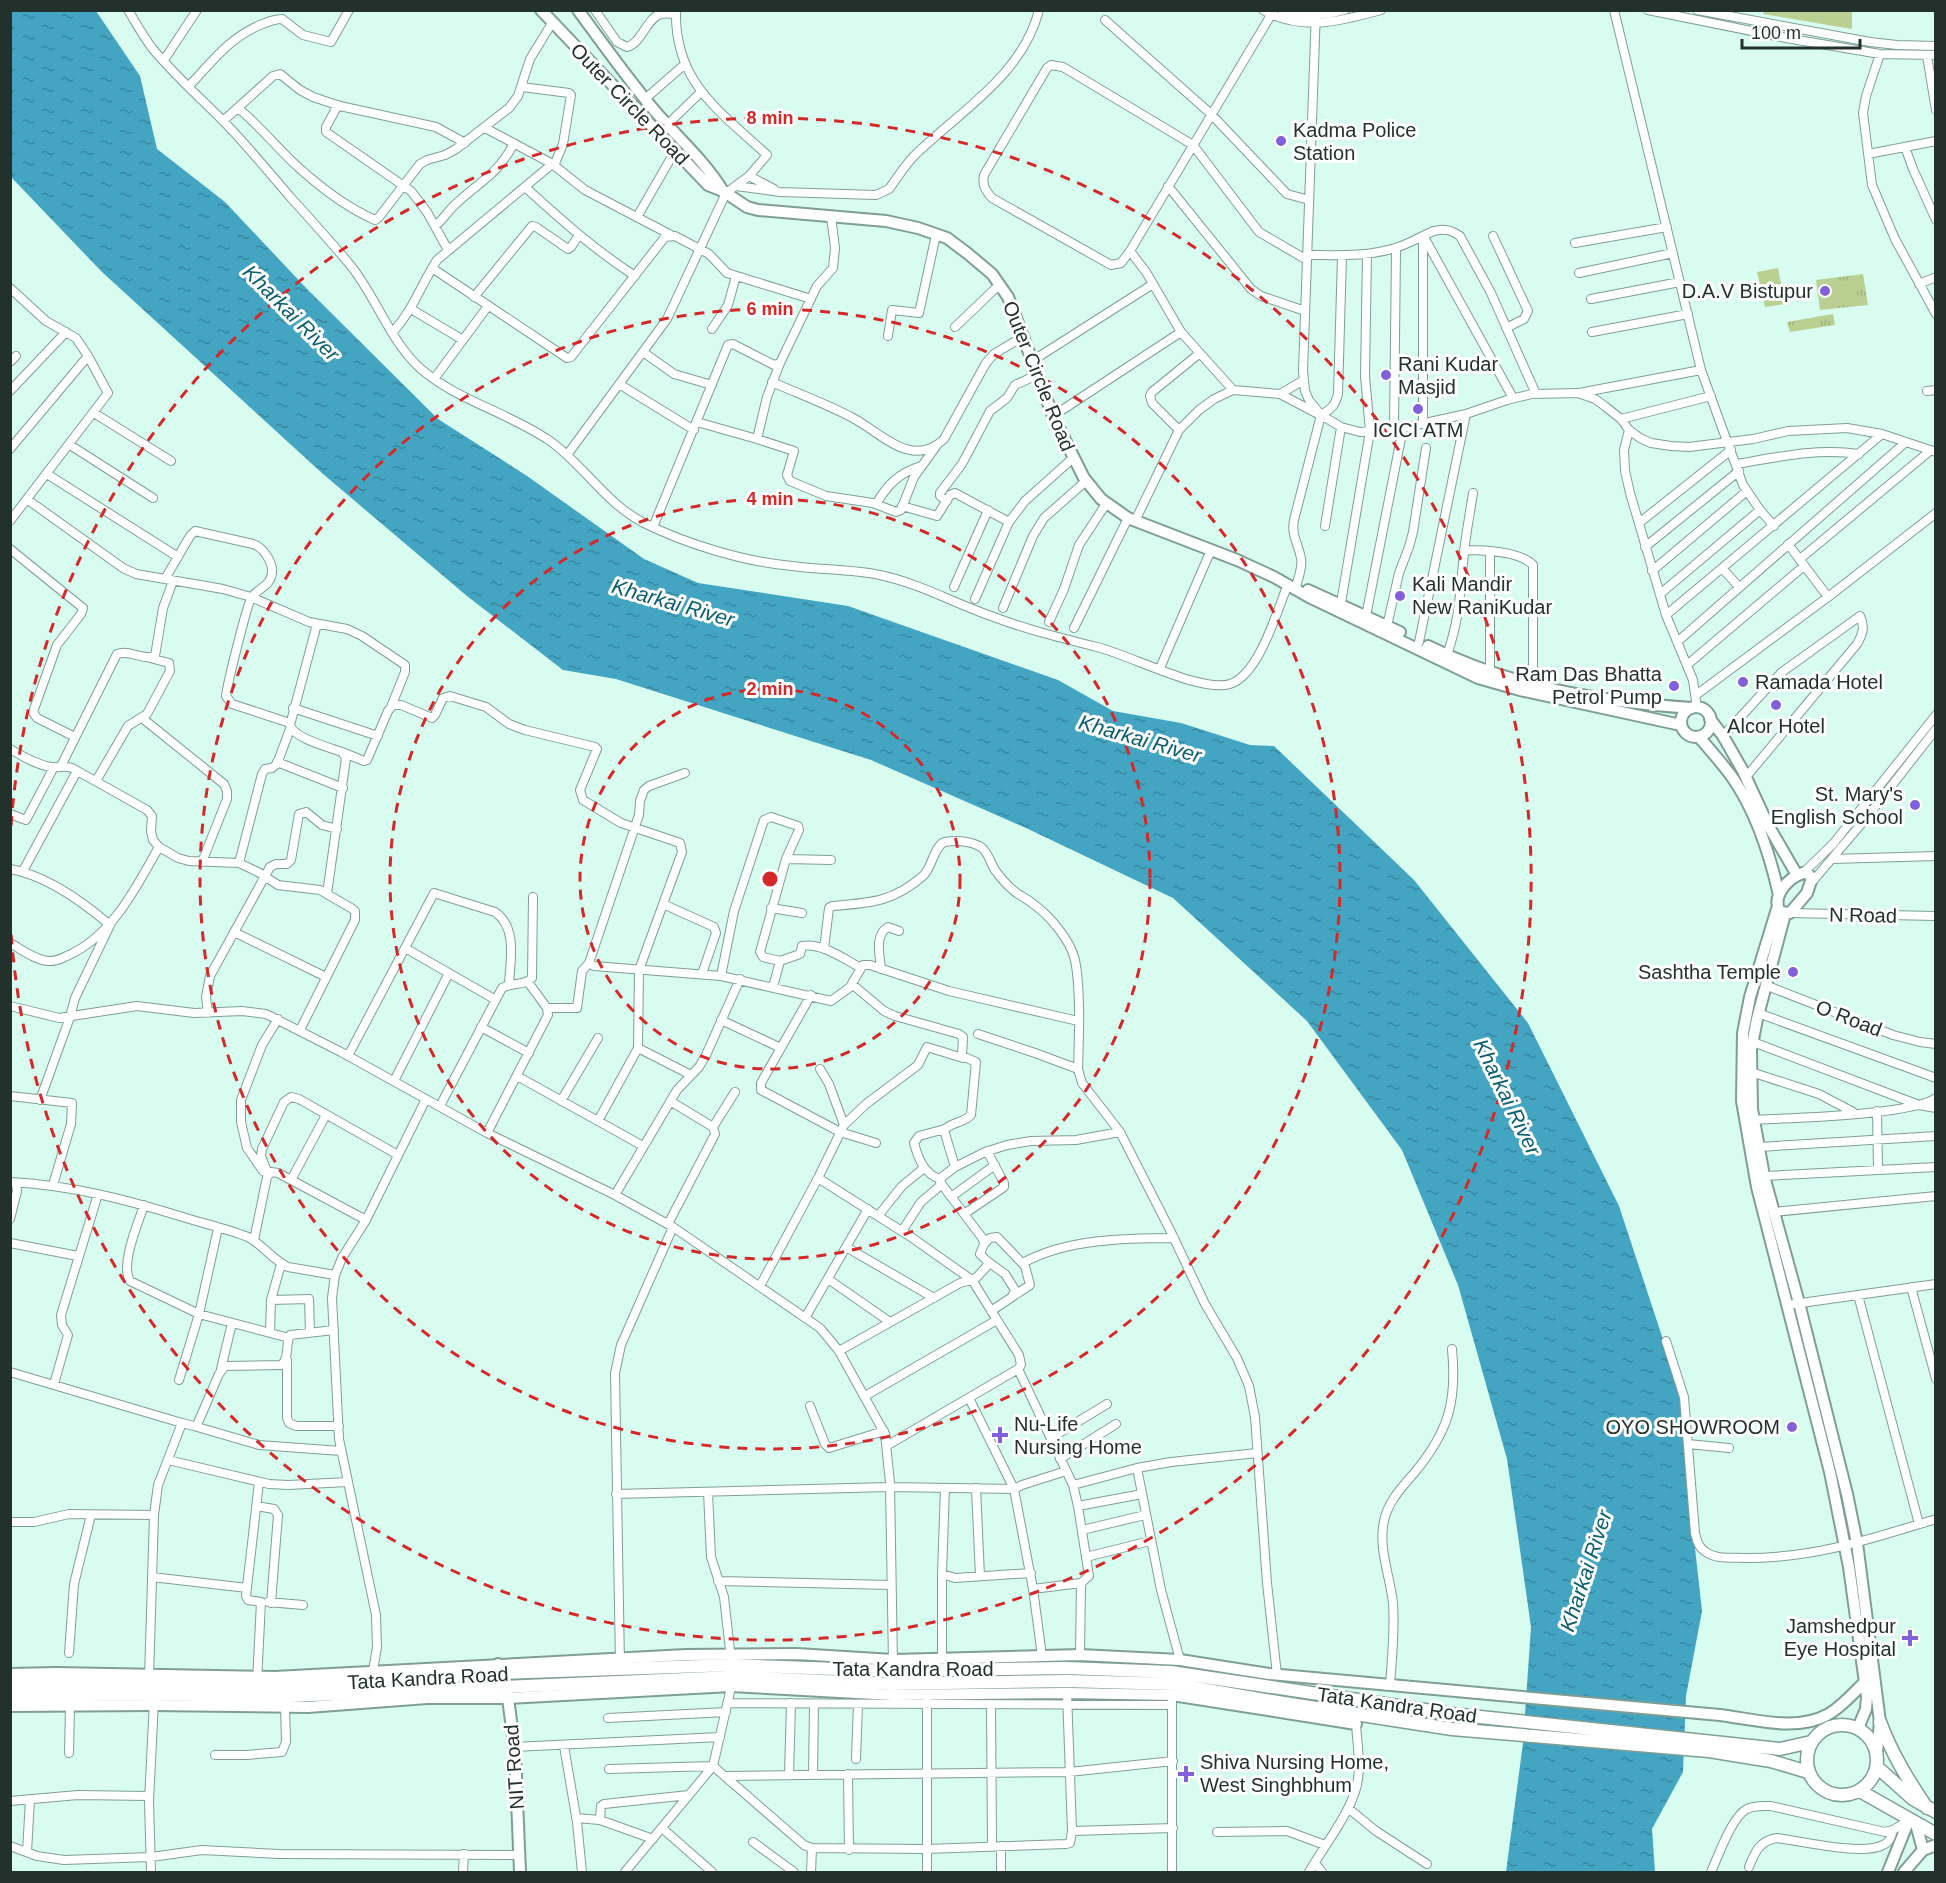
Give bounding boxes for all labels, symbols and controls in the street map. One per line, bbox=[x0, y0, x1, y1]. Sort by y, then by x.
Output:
scale bar bbox=[1742, 12, 1860, 50]
text: 100 m bbox=[1751, 23, 1801, 43]
street label: Outer Circle Road bbox=[566, 39, 694, 169]
text: 8 min bbox=[746, 108, 794, 128]
place label: Kadma Police Station bbox=[1293, 119, 1416, 164]
marker: Kadma Police Station bbox=[1274, 134, 1288, 148]
water label: Kharkai River bbox=[239, 260, 345, 366]
place label: D.A.V Bistupur bbox=[1682, 280, 1813, 302]
marker: D.A.V Bistupur bbox=[1818, 284, 1832, 298]
street label: Outer Circle Road bbox=[999, 298, 1079, 454]
text: 6 min bbox=[746, 299, 794, 319]
place label: Rani Kudar Masjid bbox=[1398, 353, 1498, 398]
marker: Rani Kudar Masjid bbox=[1379, 368, 1393, 382]
marker: ICICI ATM bbox=[1411, 402, 1425, 416]
place label: ICICI ATM bbox=[1373, 419, 1463, 441]
text: 4 min bbox=[746, 489, 794, 509]
place label: Kali Mandir New RaniKudar bbox=[1412, 573, 1552, 618]
water label: Kharkai River bbox=[609, 574, 738, 631]
marker: Kali Mandir New RaniKudar bbox=[1393, 589, 1407, 603]
place label: Ram Das Bhatta Petrol Pump bbox=[1515, 663, 1663, 708]
place label: Ramada Hotel bbox=[1755, 671, 1883, 693]
marker: Ramada Hotel bbox=[1736, 675, 1750, 689]
text: 2 min bbox=[746, 679, 794, 699]
marker: Ram Das Bhatta Petrol Pump bbox=[1667, 679, 1681, 693]
marker: Alcor Hotel bbox=[1769, 698, 1783, 712]
water label: Kharkai River bbox=[1076, 710, 1205, 767]
place label: Alcor Hotel bbox=[1727, 715, 1825, 737]
place label: St. Mary's English School bbox=[1771, 783, 1903, 828]
marker: St. Mary's English School bbox=[1908, 798, 1922, 812]
centre of rings bbox=[760, 869, 780, 889]
street label: N Road bbox=[1829, 903, 1897, 927]
place label: Sashtha Temple bbox=[1638, 961, 1781, 983]
marker: Sashtha Temple bbox=[1786, 965, 1800, 979]
street label: O Road bbox=[1813, 995, 1885, 1041]
water label: Kharkai River bbox=[1469, 1035, 1546, 1159]
place label: Nu-Life Nursing Home bbox=[1014, 1413, 1142, 1458]
place label: OYO SHOWROOM bbox=[1606, 1416, 1780, 1438]
marker: OYO SHOWROOM bbox=[1785, 1420, 1799, 1434]
marker: Nu-Life Nursing Home bbox=[991, 1426, 1009, 1444]
water label: Kharkai River bbox=[1555, 1506, 1616, 1634]
place label: Jamshedpur Eye Hospital bbox=[1784, 1615, 1896, 1660]
marker: Jamshedpur Eye Hospital bbox=[1901, 1629, 1919, 1647]
street label: Tata Kandra Road bbox=[832, 1658, 994, 1680]
street label: Tata Kandra Road bbox=[347, 1663, 509, 1693]
street label: Tata Kandra Road bbox=[1316, 1683, 1478, 1727]
street label: NIT Road bbox=[500, 1724, 528, 1810]
place label: Shiva Nursing Home, West Singhbhum bbox=[1200, 1751, 1389, 1796]
marker: Shiva Nursing Home, West Singhbhum bbox=[1177, 1765, 1195, 1783]

